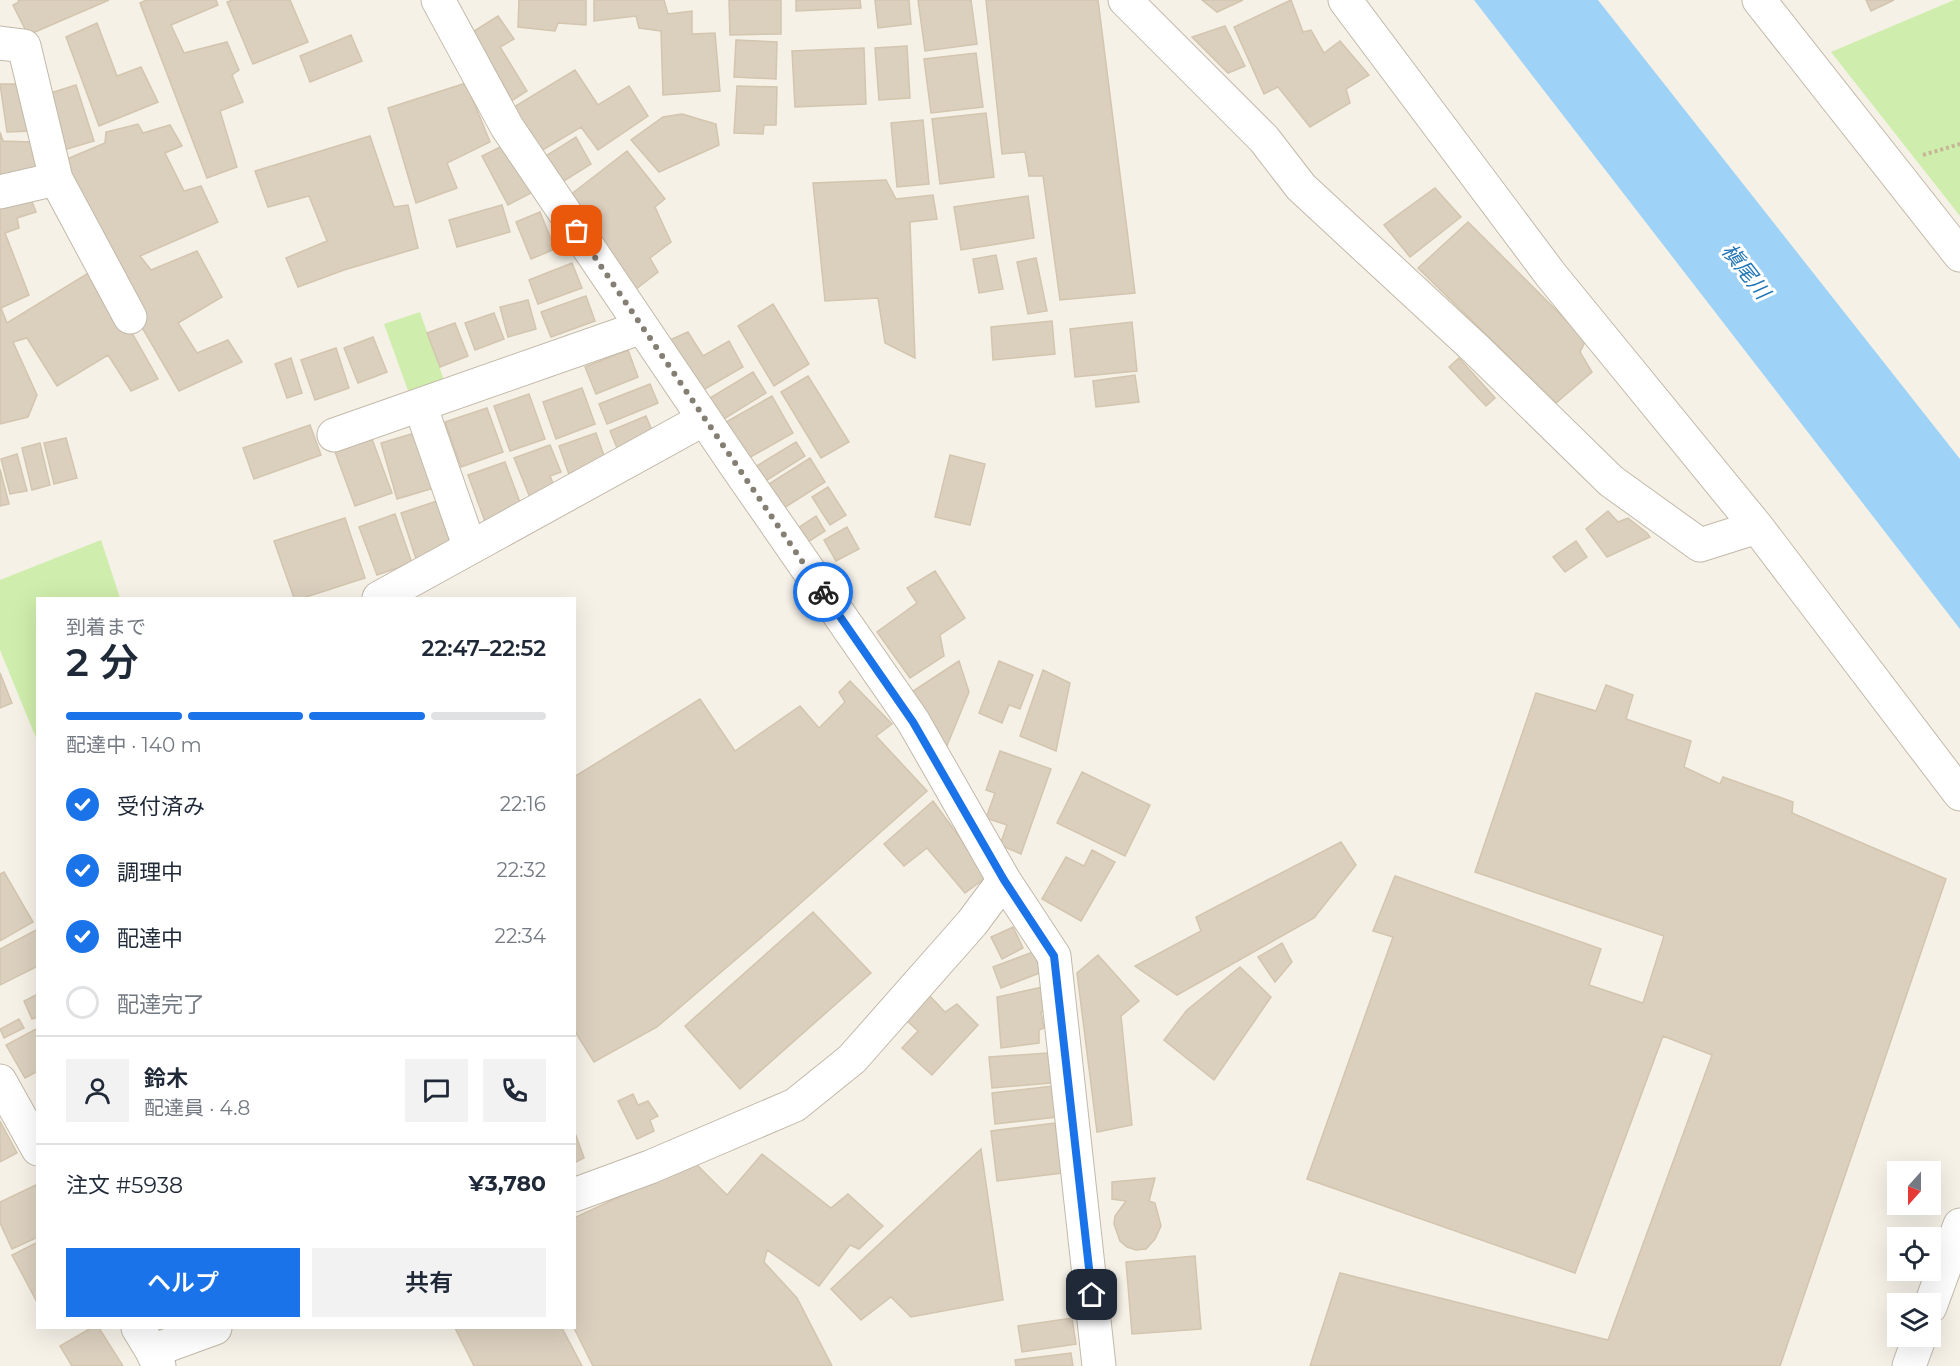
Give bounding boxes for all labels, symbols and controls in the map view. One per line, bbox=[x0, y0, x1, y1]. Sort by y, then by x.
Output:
pin bbox=[551, 205, 602, 256]
icon: bag bbox=[560, 214, 593, 247]
water label: 槇尾川 bbox=[1717, 238, 1776, 305]
courier bbox=[793, 562, 853, 622]
icon: bike bbox=[807, 576, 840, 609]
text: 到着まで bbox=[66, 615, 146, 639]
text: 22:47–22:52 bbox=[422, 635, 546, 662]
text: 2 分 bbox=[66, 638, 138, 686]
text: 配達中 · 140 m bbox=[66, 733, 202, 757]
icon: check bbox=[66, 788, 99, 821]
text: 22:16 bbox=[500, 792, 546, 816]
text: 受付済み bbox=[117, 793, 205, 820]
icon: check bbox=[66, 854, 99, 887]
text: 22:32 bbox=[497, 858, 546, 882]
text: 調理中 bbox=[117, 859, 183, 886]
icon: check bbox=[66, 920, 99, 953]
text: 22:34 bbox=[495, 924, 546, 948]
text: 配達中 bbox=[117, 925, 183, 952]
text: 配達完了 bbox=[117, 991, 205, 1018]
button: person bbox=[66, 1059, 129, 1122]
button: chat bbox=[405, 1059, 468, 1122]
button: phone bbox=[483, 1059, 546, 1122]
text: 鈴木 bbox=[144, 1065, 188, 1092]
text: 配達員 · 4.8 bbox=[144, 1096, 250, 1120]
north arrow bbox=[1887, 1161, 1941, 1215]
map controls bbox=[1887, 1161, 1941, 1347]
text: ¥3,780 bbox=[468, 1170, 546, 1197]
text: 注文 #5938 bbox=[66, 1172, 183, 1199]
button: locate bbox=[1887, 1227, 1941, 1281]
button: ヘルプ bbox=[66, 1248, 300, 1317]
button: 共有 bbox=[312, 1248, 546, 1317]
pin bbox=[1066, 1269, 1117, 1320]
icon: home bbox=[1075, 1278, 1108, 1311]
button: layers bbox=[1887, 1293, 1941, 1347]

